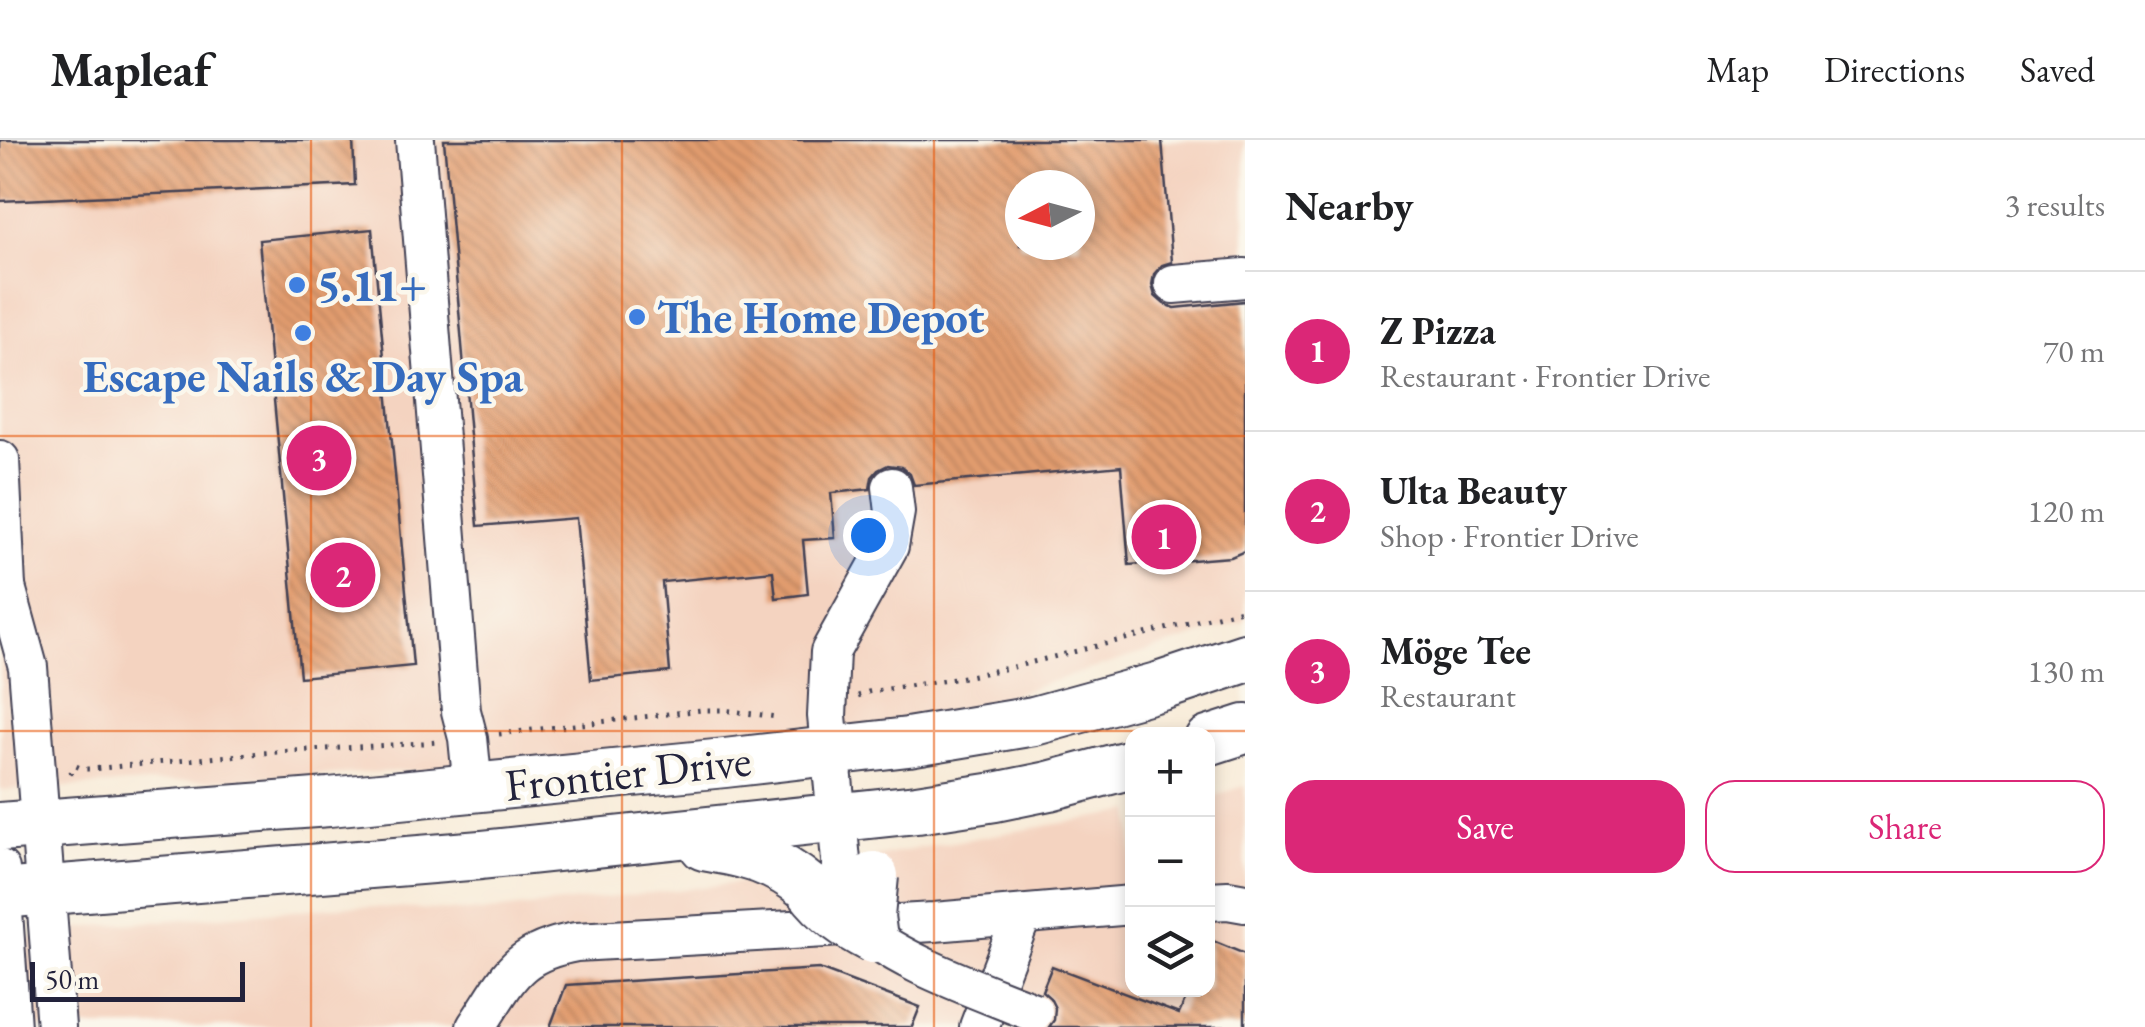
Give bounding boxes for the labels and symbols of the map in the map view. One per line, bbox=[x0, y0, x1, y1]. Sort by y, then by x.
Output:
north arrow bbox=[1005, 170, 1095, 260]
place label: 5.11+ bbox=[317, 256, 427, 314]
marker: 5.11+ bbox=[286, 274, 308, 296]
place label: The Home Depot bbox=[657, 288, 985, 346]
marker: The Home Depot bbox=[626, 306, 648, 328]
marker: Escape Nails & Day Spa bbox=[292, 322, 314, 344]
place label: Escape Nails & Day Spa bbox=[83, 347, 524, 405]
pin: 3 bbox=[286, 420, 352, 496]
pin: 1 bbox=[1132, 500, 1196, 574]
your location bbox=[843, 510, 894, 561]
pin: 2 bbox=[310, 538, 376, 612]
street label: Frontier Drive bbox=[502, 730, 754, 814]
scale bar bbox=[30, 957, 245, 1002]

